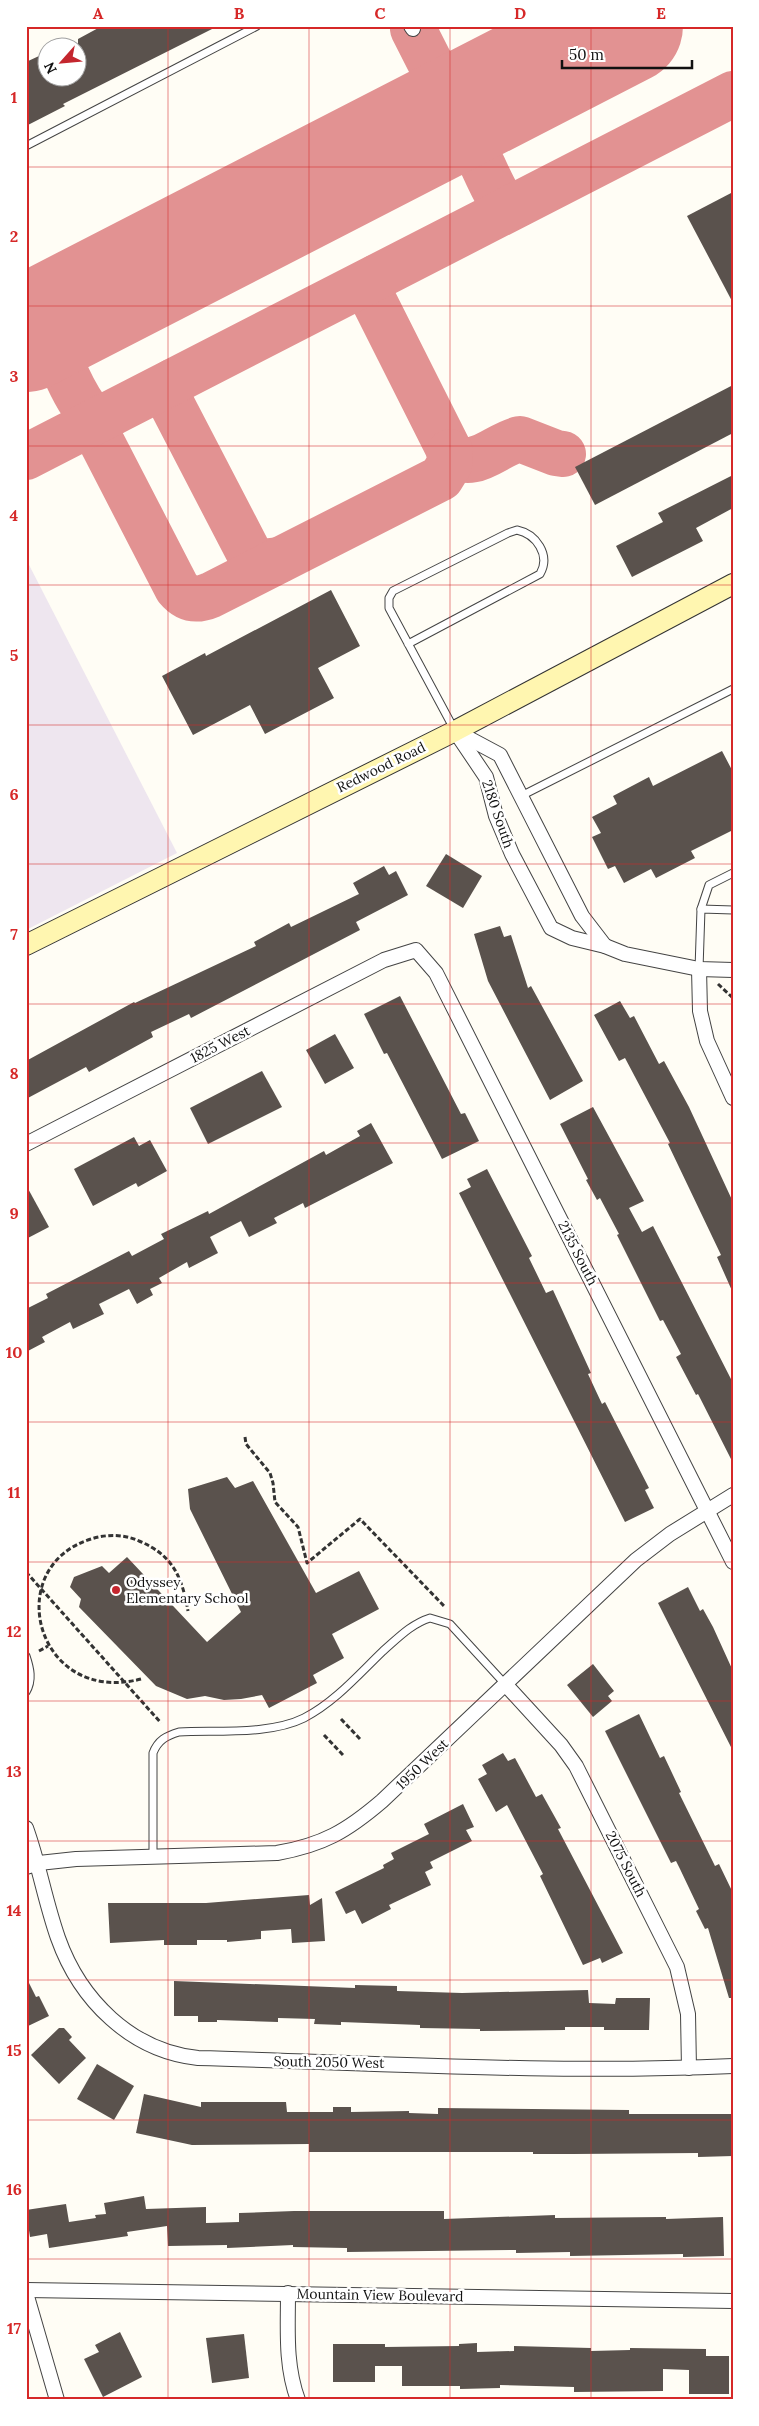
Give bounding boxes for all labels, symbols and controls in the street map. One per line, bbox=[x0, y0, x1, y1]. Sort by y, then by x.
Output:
text: A bbox=[93, 3, 104, 23]
text: B bbox=[234, 3, 245, 23]
text: C bbox=[374, 3, 386, 23]
text: D bbox=[514, 3, 526, 23]
text: E bbox=[656, 3, 666, 23]
north arrow bbox=[38, 38, 88, 88]
scale bar bbox=[562, 38, 692, 70]
text: 50 m bbox=[569, 45, 604, 64]
text: N bbox=[40, 59, 61, 77]
text: 1 bbox=[11, 87, 17, 107]
text: 2 bbox=[10, 226, 18, 246]
text: 3 bbox=[10, 366, 19, 386]
text: 4 bbox=[10, 505, 19, 525]
text: 5 bbox=[10, 645, 19, 665]
street label: Redwood Road bbox=[334, 738, 428, 796]
street label: 2180 South bbox=[478, 777, 518, 851]
text: 6 bbox=[9, 784, 19, 804]
text: 7 bbox=[10, 924, 18, 944]
street label: 1825 West bbox=[187, 1021, 253, 1067]
text: 8 bbox=[9, 1063, 19, 1083]
text: 9 bbox=[9, 1203, 19, 1223]
street label: 2135 South bbox=[554, 1218, 602, 1288]
text: 10 bbox=[6, 1342, 22, 1362]
text: 11 bbox=[8, 1482, 21, 1502]
place label: Odyssey Elementary School bbox=[126, 1573, 249, 1607]
marker: Odyssey Elementary School bbox=[110, 1584, 122, 1596]
text: 12 bbox=[6, 1621, 22, 1641]
street label: 1950 West bbox=[392, 1734, 452, 1793]
text: 13 bbox=[6, 1761, 22, 1781]
street label: 2075 South bbox=[602, 1828, 650, 1900]
text: 14 bbox=[6, 1900, 22, 1920]
text: 15 bbox=[6, 2040, 22, 2060]
street label: South 2050 West bbox=[273, 2052, 385, 2072]
text: 16 bbox=[6, 2179, 22, 2199]
street label: Mountain View Boulevard bbox=[296, 2285, 464, 2305]
text: 17 bbox=[7, 2318, 21, 2338]

